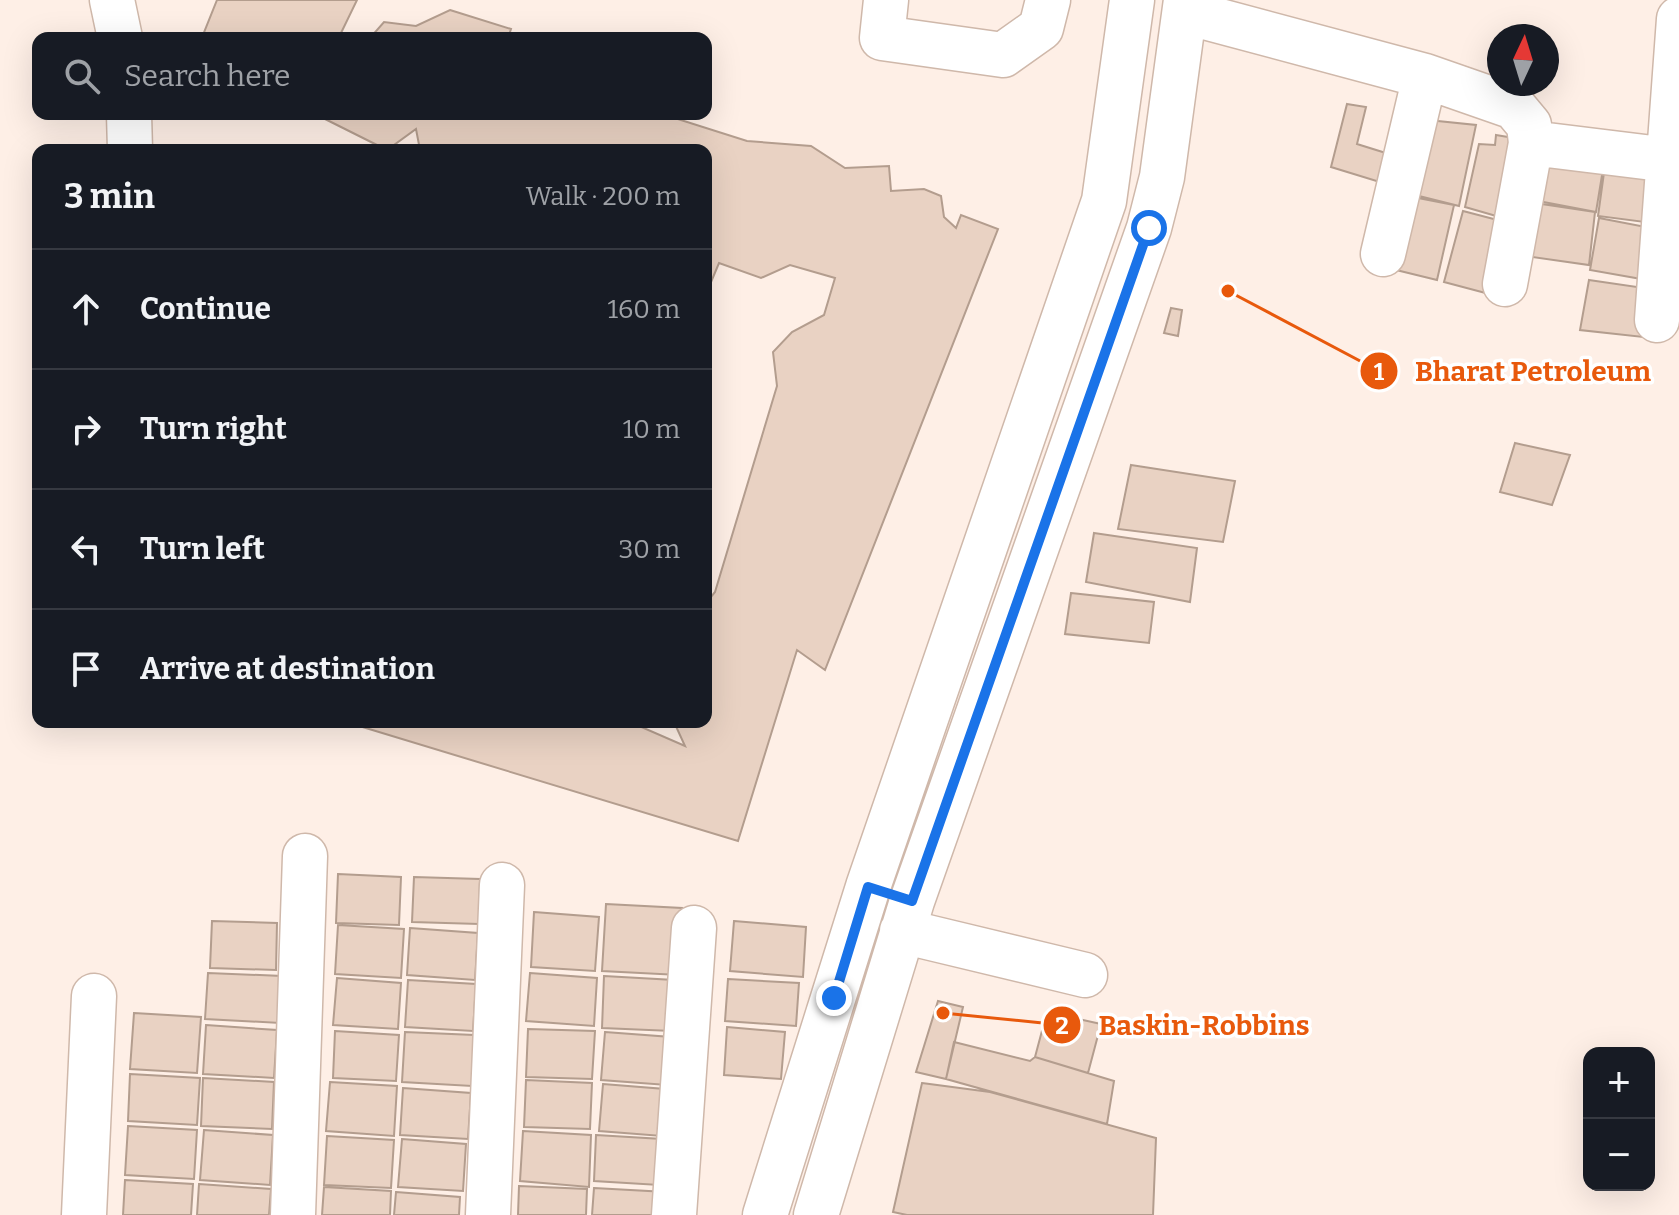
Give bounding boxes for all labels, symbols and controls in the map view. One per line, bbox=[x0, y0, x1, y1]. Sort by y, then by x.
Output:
north arrow bbox=[1487, 24, 1559, 96]
search box bbox=[32, 32, 712, 120]
icon: search bbox=[60, 54, 104, 98]
text: Search here bbox=[124, 58, 291, 94]
text: 3 min bbox=[64, 176, 155, 217]
text: Walk · 200 m bbox=[526, 181, 680, 212]
route start bbox=[1131, 210, 1167, 246]
icon: ahead bbox=[64, 287, 108, 331]
text: Continue bbox=[140, 291, 271, 327]
text: 160 m bbox=[608, 294, 680, 325]
callout: Bharat Petroleum bbox=[1359, 345, 1667, 397]
text: Bharat Petroleum bbox=[1415, 355, 1651, 388]
text: 1 bbox=[1374, 358, 1385, 386]
icon: right bbox=[64, 407, 108, 451]
text: Turn right bbox=[140, 411, 287, 447]
text: 10 m bbox=[623, 414, 680, 445]
icon: left bbox=[64, 527, 108, 571]
text: Turn left bbox=[140, 531, 265, 567]
text: 30 m bbox=[619, 534, 680, 565]
icon: arrive bbox=[64, 647, 108, 691]
text: Arrive at destination bbox=[140, 651, 435, 687]
route end bbox=[816, 980, 852, 1016]
callout: Baskin-Robbins bbox=[1042, 999, 1325, 1051]
text: Baskin-Robbins bbox=[1098, 1009, 1310, 1042]
text: 2 bbox=[1055, 1012, 1069, 1040]
map controls bbox=[1583, 1047, 1655, 1191]
button: + bbox=[1583, 1047, 1655, 1119]
button: − bbox=[1583, 1119, 1655, 1191]

